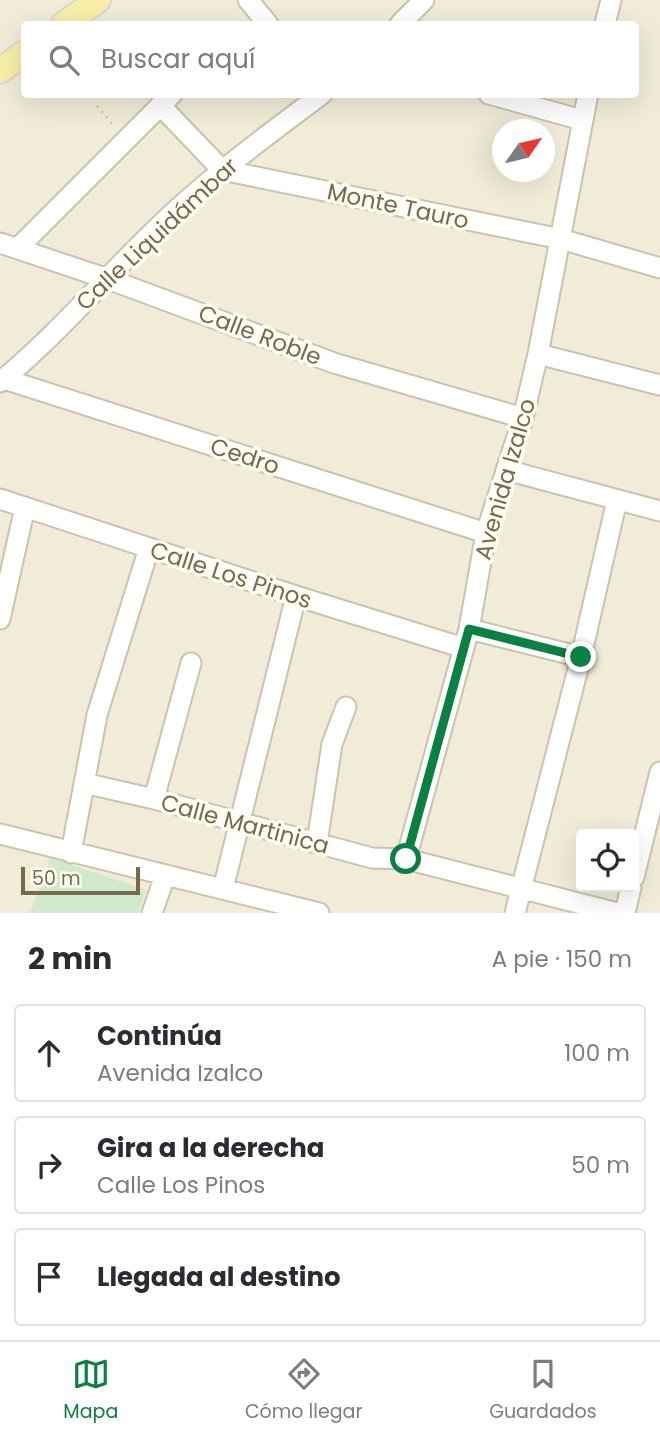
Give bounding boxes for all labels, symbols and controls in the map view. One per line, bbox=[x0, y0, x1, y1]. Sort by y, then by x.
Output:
search box bbox=[21, 21, 639, 98]
icon: search bbox=[45, 41, 83, 79]
text: Buscar aquí bbox=[101, 41, 255, 77]
north arrow bbox=[492, 119, 555, 182]
street label: Calle Liquidámbar bbox=[69, 150, 245, 318]
street label: Monte Tauro bbox=[324, 175, 472, 237]
street label: Calle Roble bbox=[194, 297, 326, 373]
street label: Avenida Izalco bbox=[467, 395, 543, 563]
street label: Cedro bbox=[206, 430, 284, 482]
street label: Calle Los Pinos bbox=[146, 534, 316, 616]
route end bbox=[565, 641, 596, 672]
street label: Calle Martinica bbox=[157, 786, 333, 862]
map controls bbox=[576, 829, 639, 892]
button: locate bbox=[576, 829, 639, 892]
route start bbox=[390, 843, 421, 874]
scale bar bbox=[21, 864, 140, 896]
text: 50 m bbox=[32, 865, 81, 892]
text: 2 min bbox=[28, 937, 112, 980]
text: A pie · 150 m bbox=[492, 943, 632, 975]
text: Continúa bbox=[97, 1018, 222, 1054]
icon: ahead bbox=[30, 1034, 68, 1072]
text: 100 m bbox=[564, 1037, 630, 1069]
text: Avenida Izalco bbox=[97, 1057, 263, 1089]
text: Gira a la derecha bbox=[97, 1130, 325, 1166]
icon: right bbox=[30, 1146, 68, 1184]
text: 50 m bbox=[571, 1149, 630, 1181]
text: Calle Los Pinos bbox=[97, 1169, 265, 1201]
icon: arrive bbox=[30, 1258, 68, 1296]
text: Llegada al destino bbox=[97, 1259, 341, 1295]
tab: Mapa bbox=[63, 1355, 118, 1426]
tab: Cómo llegar bbox=[245, 1355, 362, 1426]
tab: Guardados bbox=[489, 1355, 597, 1426]

